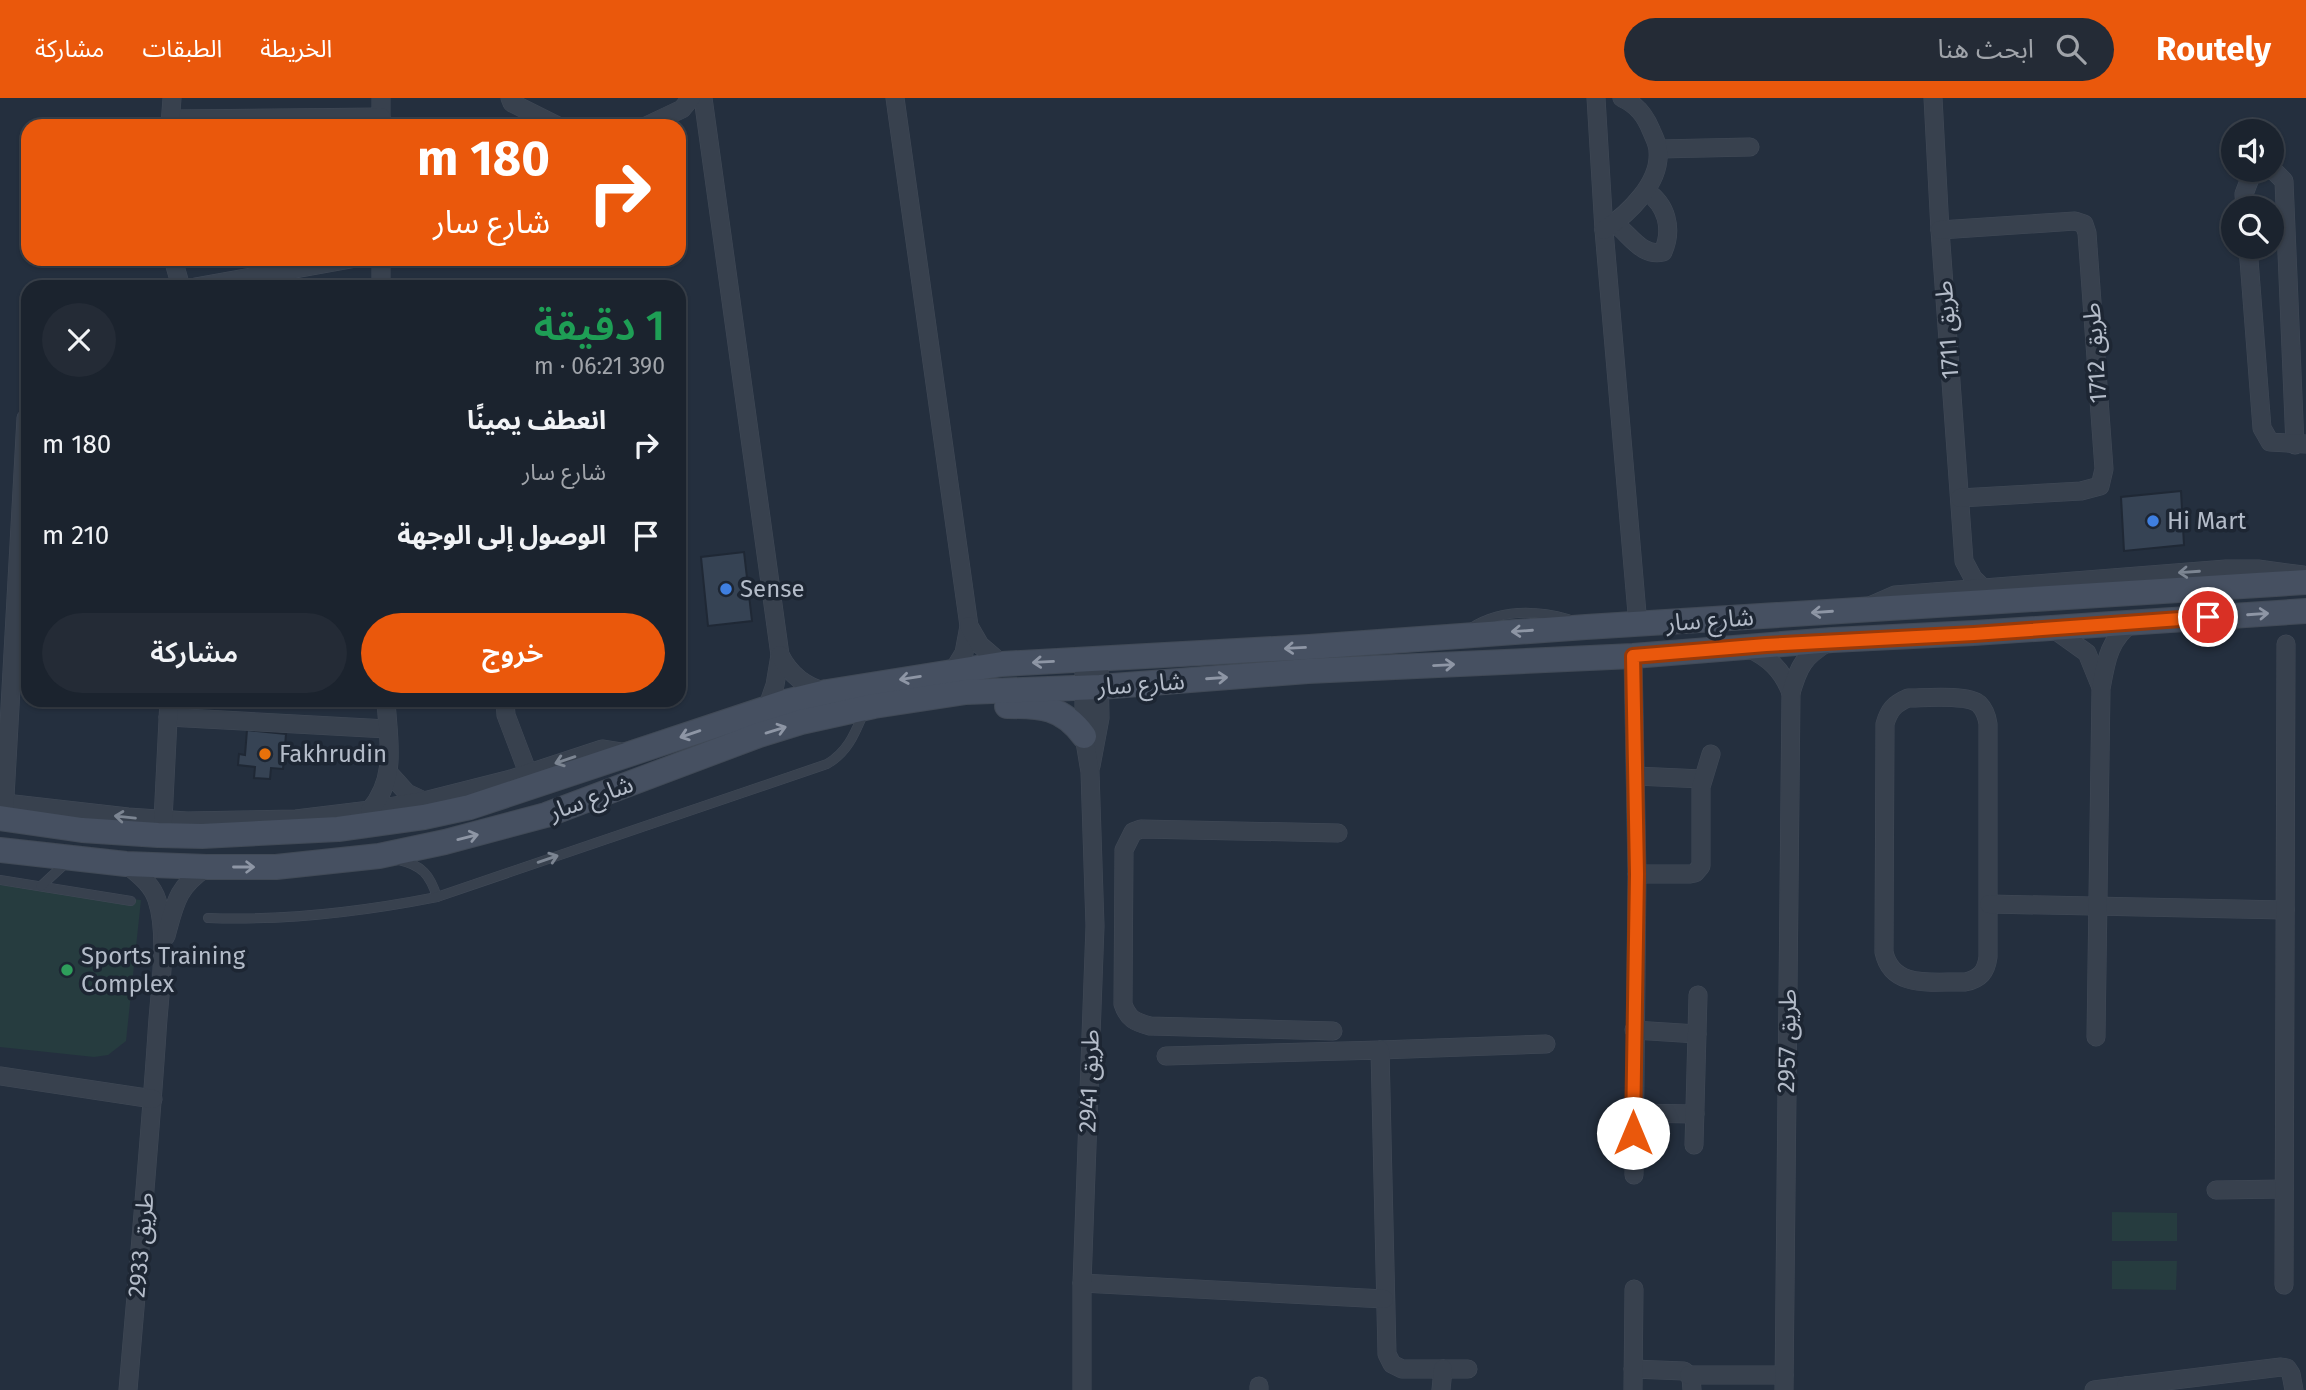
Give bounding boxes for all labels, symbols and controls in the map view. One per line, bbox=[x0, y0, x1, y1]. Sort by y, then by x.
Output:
search box bbox=[1624, 18, 2114, 81]
text: Routely bbox=[2156, 29, 2271, 69]
icon: search bbox=[2052, 30, 2090, 68]
text: ابحث هنا bbox=[1938, 34, 2034, 65]
text: مشاركة bbox=[35, 35, 104, 63]
text: الطبقات bbox=[142, 35, 222, 63]
text: الخريطة bbox=[260, 35, 332, 63]
map controls bbox=[2221, 119, 2284, 259]
button: sound bbox=[2221, 119, 2284, 182]
text: 180 m bbox=[417, 129, 550, 188]
icon: right bbox=[574, 147, 665, 238]
button: search bbox=[2221, 196, 2284, 259]
text: شارع سار bbox=[433, 203, 550, 241]
street label: طريق 1711 bbox=[1930, 280, 1965, 380]
text: 1 دقيقة bbox=[534, 301, 665, 351]
street label: طريق 1712 bbox=[2078, 302, 2113, 404]
button: close bbox=[42, 303, 116, 377]
text: 390 m · 06:21 bbox=[534, 352, 665, 380]
text: انعطف يمينًا bbox=[467, 405, 606, 436]
icon: right bbox=[627, 426, 665, 464]
text: 180 m bbox=[42, 429, 111, 460]
text: شارع سار bbox=[522, 458, 606, 486]
place label: Hi Mart bbox=[2167, 507, 2246, 535]
marker: Hi Mart bbox=[2145, 513, 2161, 529]
icon: arrive bbox=[627, 517, 665, 555]
text: 210 m bbox=[42, 520, 109, 551]
text: الوصول إلى الوجهة bbox=[397, 520, 606, 551]
one-way arrow bbox=[2179, 566, 2201, 579]
place label: Sense bbox=[740, 575, 805, 603]
marker: Sense bbox=[718, 581, 734, 597]
pin bbox=[2178, 587, 2238, 647]
icon: arrive bbox=[2189, 598, 2227, 636]
street label: شارع سار bbox=[1664, 603, 1755, 640]
one-way arrow bbox=[1811, 606, 1834, 619]
one-way arrow bbox=[2246, 607, 2269, 620]
button: مشاركة bbox=[42, 613, 347, 693]
button: خروج bbox=[361, 613, 665, 693]
one-way arrow bbox=[1511, 625, 1534, 638]
one-way arrow bbox=[1284, 642, 1307, 655]
one-way arrow bbox=[1031, 656, 1054, 669]
one-way arrow bbox=[1433, 658, 1456, 671]
street label: شارع سار bbox=[1095, 667, 1186, 704]
one-way arrow bbox=[1205, 671, 1228, 684]
one-way arrow bbox=[899, 672, 922, 685]
one-way arrow bbox=[764, 722, 786, 735]
one-way arrow bbox=[679, 729, 701, 741]
place label: Fakhrudin bbox=[279, 740, 387, 768]
marker: Fakhrudin bbox=[257, 746, 273, 762]
one-way arrow bbox=[555, 755, 577, 767]
street label: شارع سار bbox=[544, 770, 638, 829]
one-way arrow bbox=[114, 810, 136, 823]
one-way arrow bbox=[457, 829, 479, 842]
one-way arrow bbox=[537, 852, 559, 864]
one-way arrow bbox=[232, 860, 255, 874]
place label: Sports Training Complex bbox=[81, 942, 246, 998]
marker: Sports Training Complex bbox=[59, 962, 75, 978]
street label: طريق 2957 bbox=[1772, 989, 1803, 1093]
street label: طريق 2941 bbox=[1073, 1029, 1106, 1133]
position arrow bbox=[1596, 1096, 1670, 1170]
street label: طريق 2933 bbox=[122, 1191, 161, 1299]

